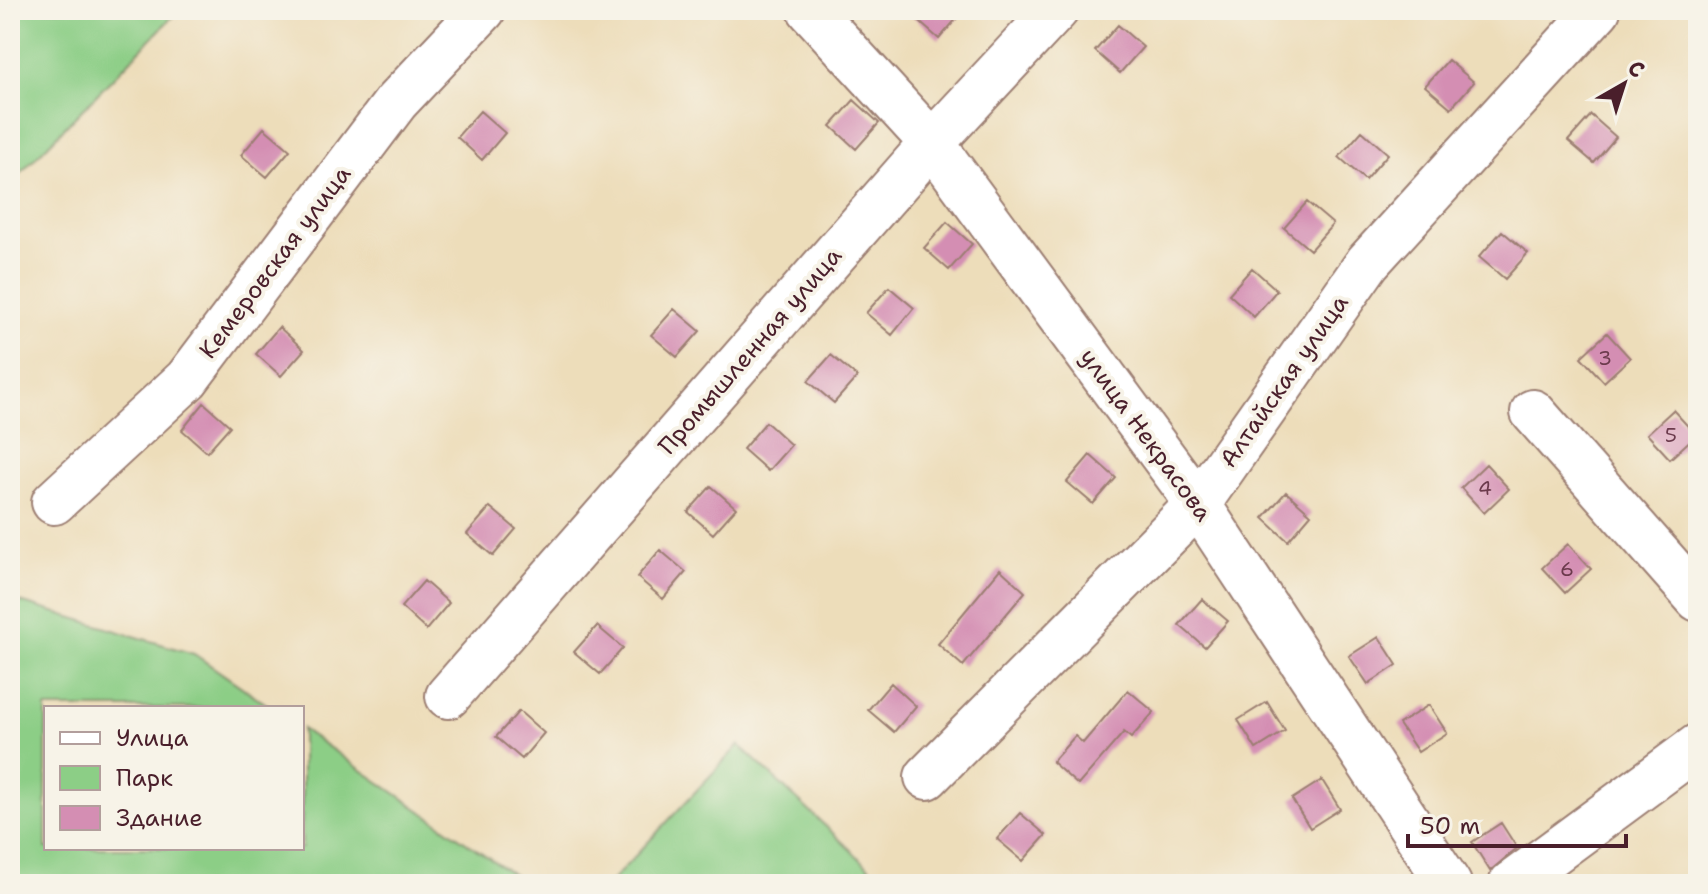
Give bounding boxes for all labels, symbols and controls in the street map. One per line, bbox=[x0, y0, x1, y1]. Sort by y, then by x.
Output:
north arrow bbox=[1584, 44, 1664, 124]
text: С bbox=[1622, 53, 1651, 84]
street label: Кемеровская улица bbox=[192, 159, 358, 365]
street label: Промышленная улица bbox=[651, 241, 849, 461]
street label: Алтайская улица bbox=[1212, 288, 1356, 474]
street label: улица Некрасова bbox=[1072, 342, 1220, 528]
house number: 3 bbox=[1598, 345, 1612, 371]
house number: 5 bbox=[1665, 422, 1677, 448]
house number: 4 bbox=[1478, 475, 1492, 501]
house number: 6 bbox=[1560, 556, 1574, 582]
legend bbox=[44, 706, 304, 850]
text: Улица bbox=[116, 722, 189, 754]
text: Парк bbox=[116, 762, 173, 794]
scale bar bbox=[1408, 798, 1626, 848]
text: Здание bbox=[116, 802, 203, 834]
text: 50 m bbox=[1420, 810, 1480, 842]

